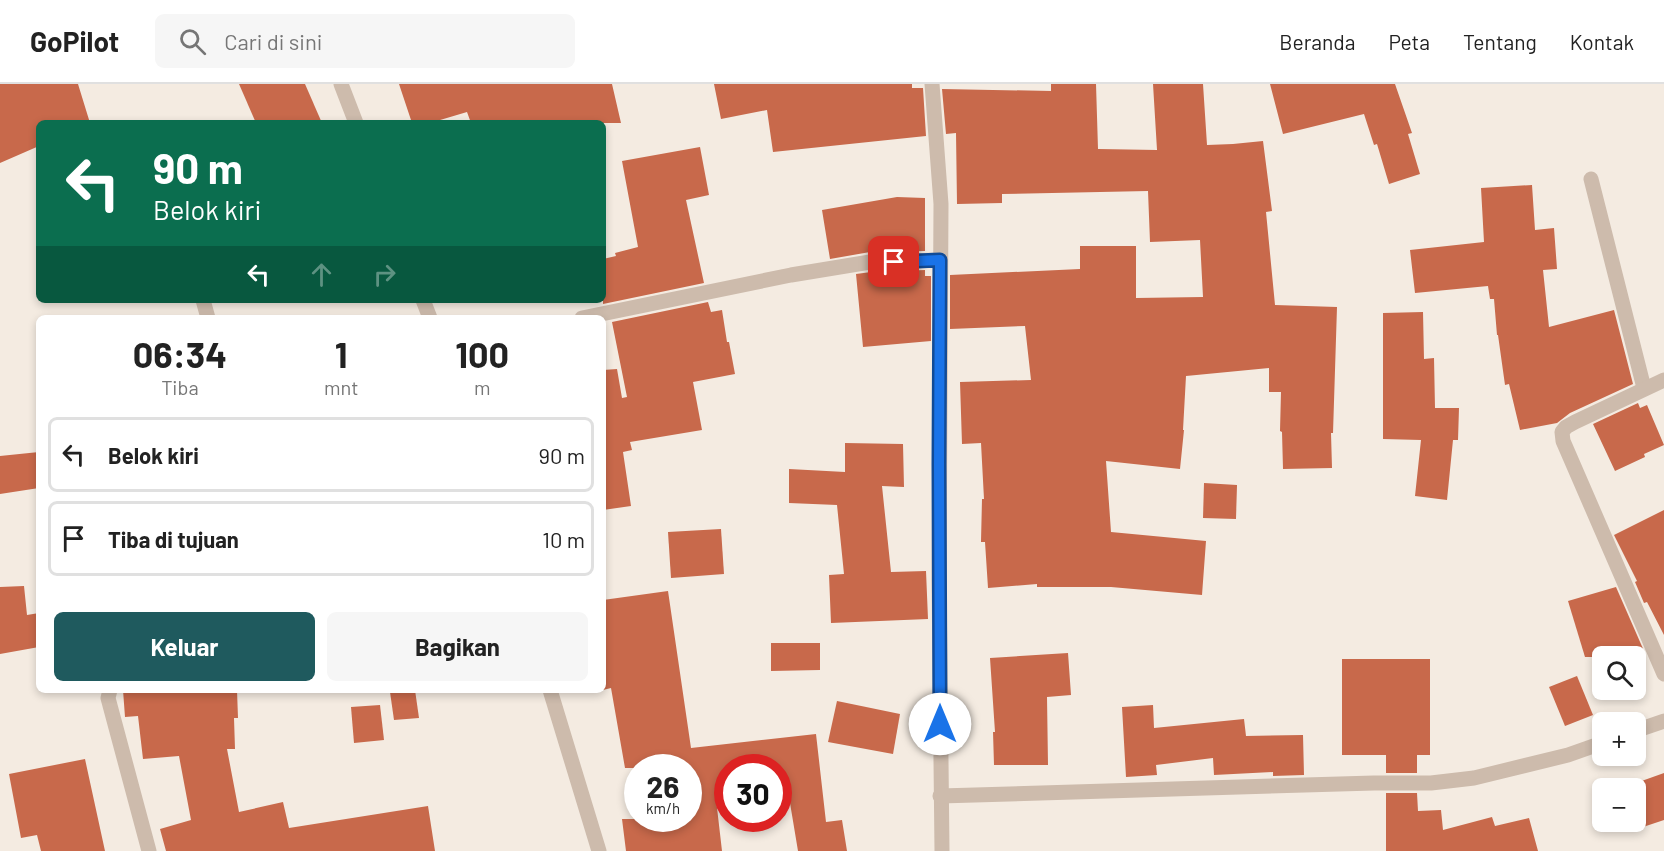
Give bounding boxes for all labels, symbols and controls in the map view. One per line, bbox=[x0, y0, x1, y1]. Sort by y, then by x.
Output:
search box bbox=[155, 14, 575, 68]
text: GoPilot bbox=[30, 24, 119, 58]
icon: search bbox=[176, 25, 209, 58]
text: Cari di sini bbox=[224, 28, 322, 54]
text: Beranda bbox=[1279, 29, 1355, 54]
text: Peta bbox=[1388, 29, 1430, 54]
text: Tentang bbox=[1463, 29, 1537, 54]
text: Kontak bbox=[1570, 29, 1634, 54]
text: 90 m bbox=[153, 142, 243, 192]
icon: left bbox=[54, 144, 132, 222]
text: Belok kiri bbox=[153, 193, 261, 225]
pin bbox=[868, 236, 919, 287]
icon: arrive bbox=[877, 245, 910, 278]
icon: left bbox=[242, 258, 275, 291]
icon: ahead bbox=[305, 258, 338, 291]
icon: right bbox=[368, 258, 401, 291]
text: 06:34 bbox=[133, 332, 227, 375]
text: 1 bbox=[335, 332, 348, 375]
text: 100 bbox=[455, 332, 509, 375]
text: Tiba bbox=[161, 375, 199, 399]
text: mnt bbox=[324, 375, 358, 399]
text: m bbox=[474, 375, 491, 399]
icon: left bbox=[57, 438, 90, 471]
text: Belok kiri bbox=[108, 442, 199, 468]
text: 90 m bbox=[539, 442, 585, 468]
icon: arrive bbox=[57, 522, 90, 555]
text: Tiba di tujuan bbox=[108, 526, 239, 552]
text: 10 m bbox=[542, 526, 585, 552]
button: Keluar bbox=[54, 612, 315, 681]
button: Bagikan bbox=[327, 612, 588, 681]
map controls bbox=[1592, 646, 1646, 832]
button: search bbox=[1592, 646, 1646, 700]
position arrow bbox=[908, 692, 972, 756]
button: + bbox=[1592, 712, 1646, 766]
speed limit sign: 30 bbox=[714, 754, 792, 832]
text: 26 bbox=[647, 768, 679, 804]
button: − bbox=[1592, 778, 1646, 832]
text: km/h bbox=[646, 799, 680, 817]

